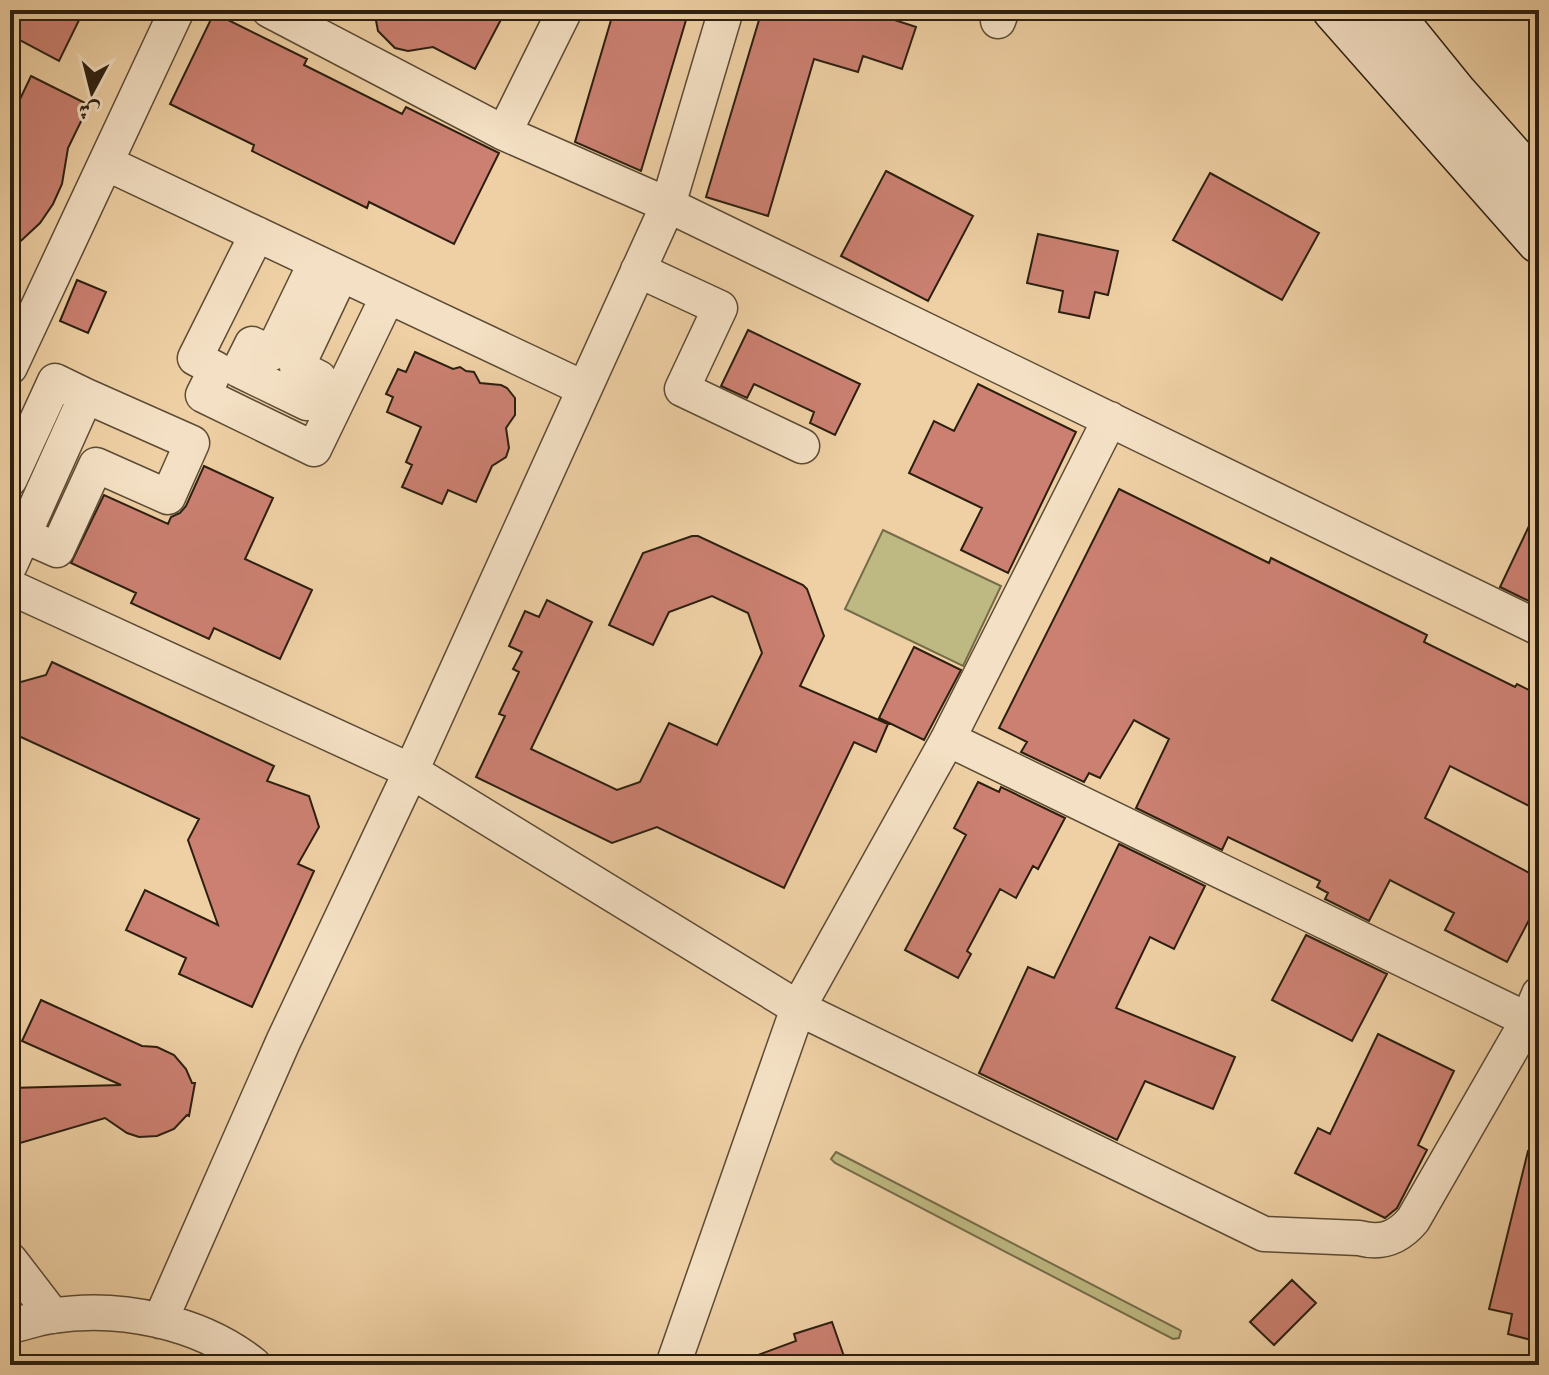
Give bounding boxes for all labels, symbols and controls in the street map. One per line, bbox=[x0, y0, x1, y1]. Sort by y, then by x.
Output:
north arrow bbox=[52, 52, 132, 132]
text: ش bbox=[77, 95, 102, 127]

